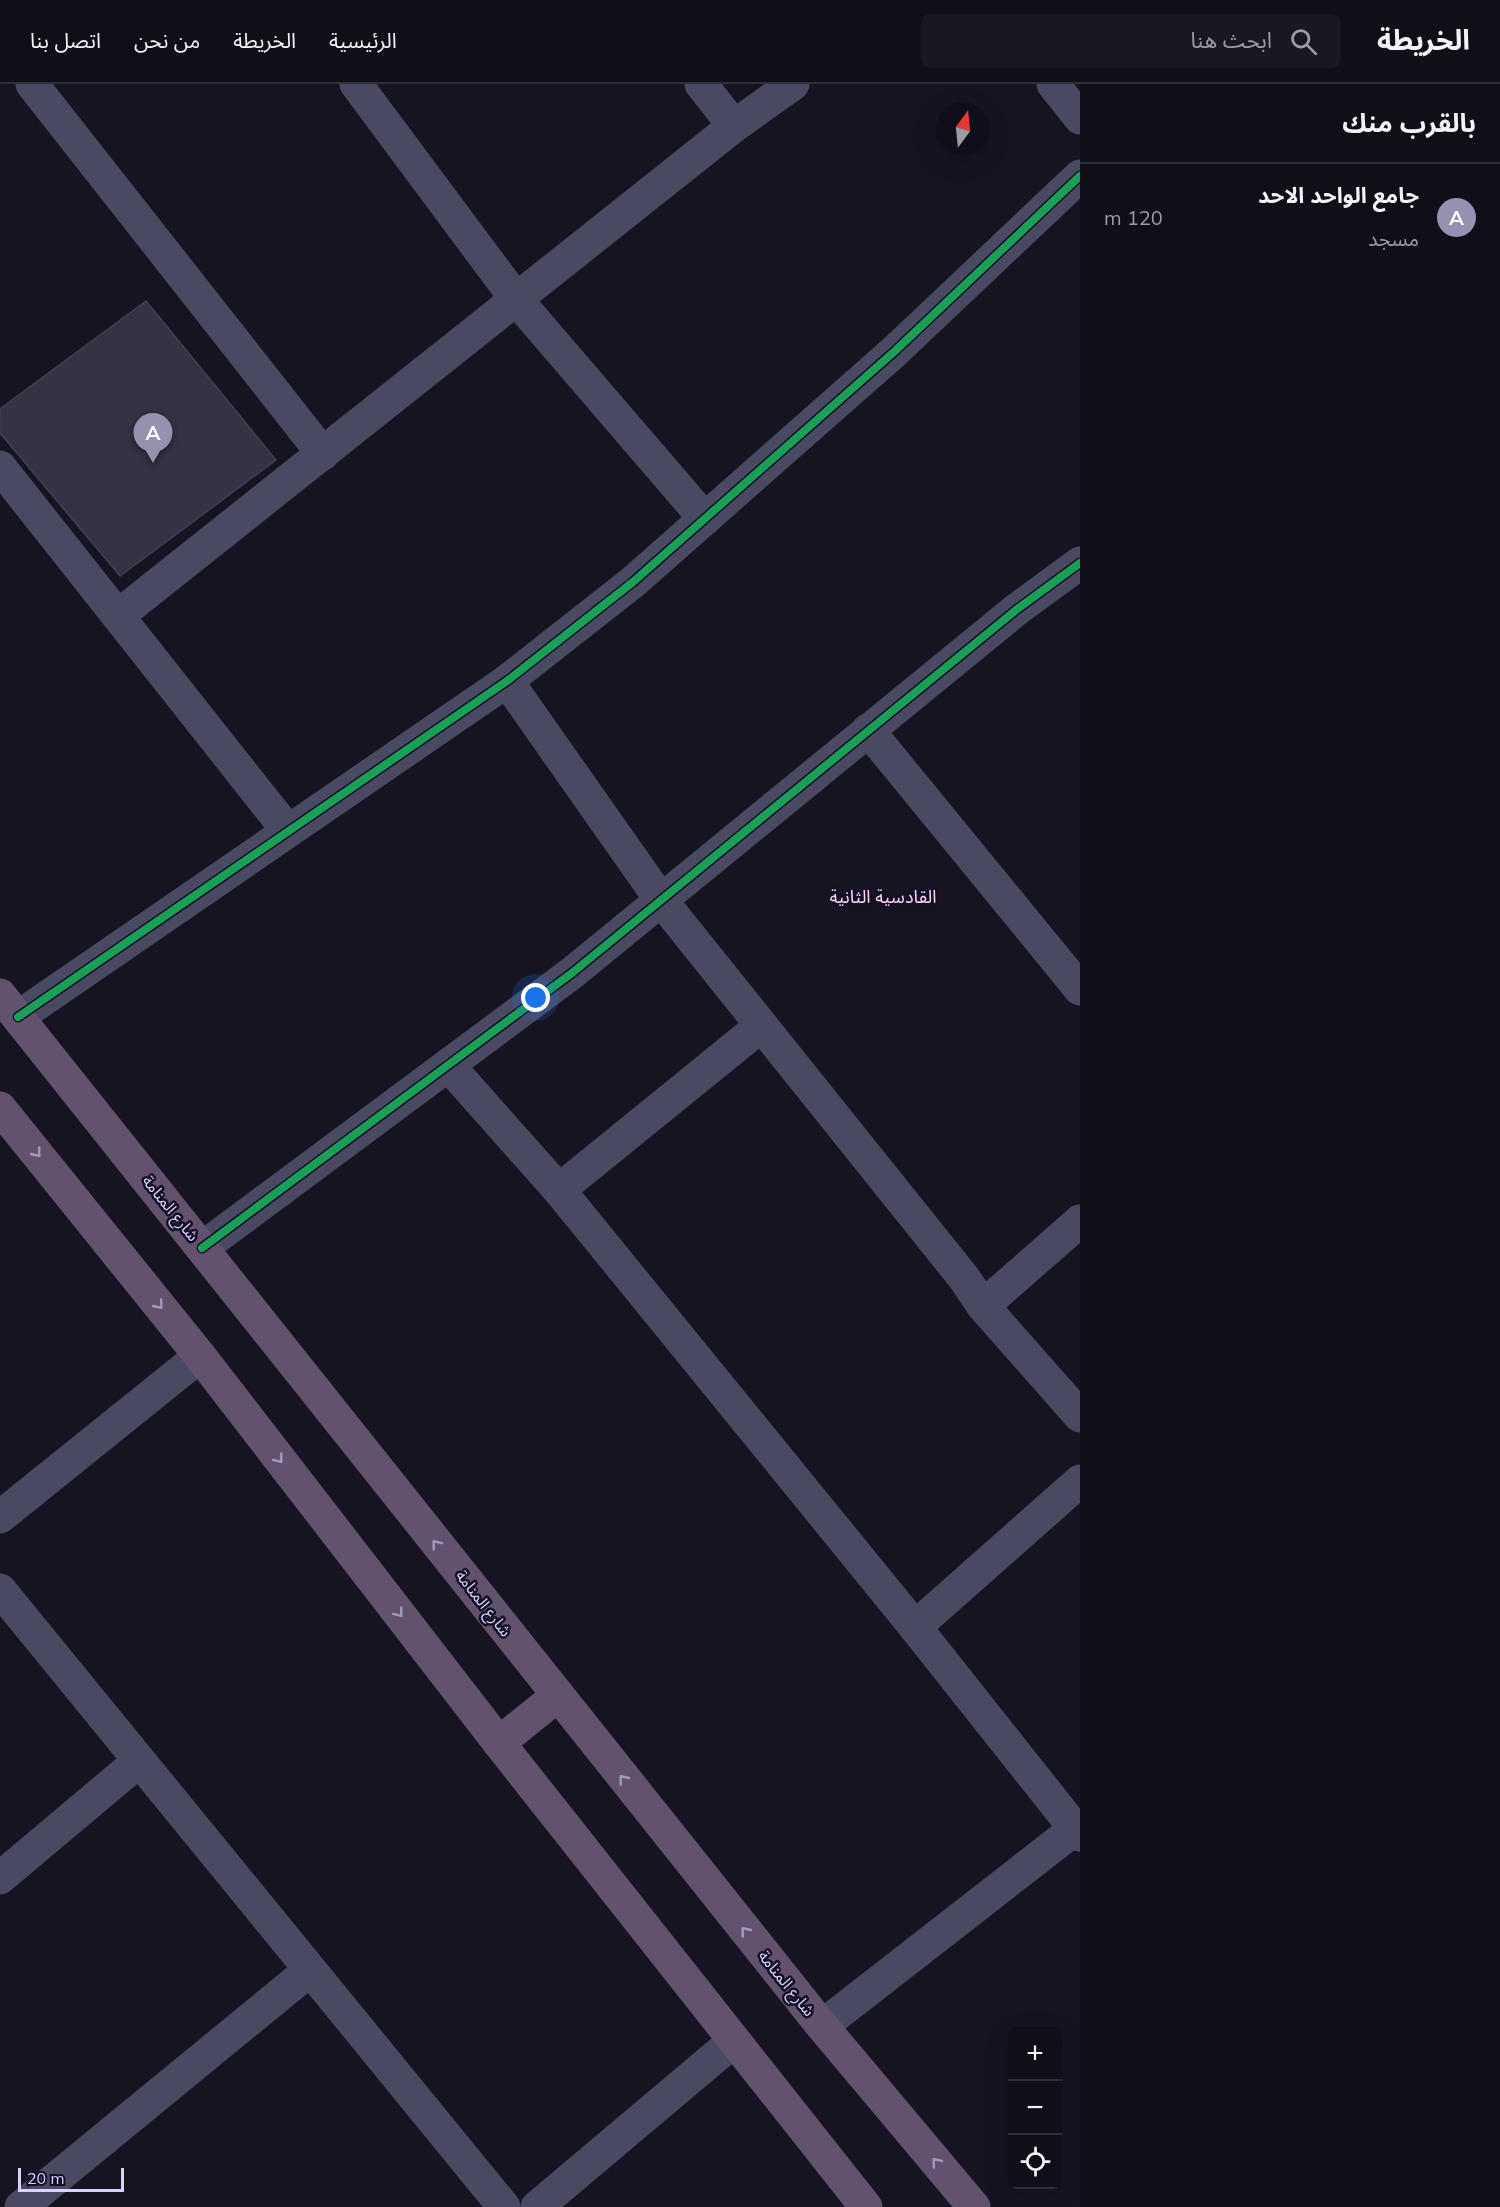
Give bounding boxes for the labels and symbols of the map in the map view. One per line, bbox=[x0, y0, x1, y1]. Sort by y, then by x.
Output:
north arrow bbox=[936, 102, 990, 156]
pin: A bbox=[134, 414, 172, 463]
district label: القادسية الثانية bbox=[829, 885, 937, 908]
your location bbox=[521, 983, 550, 1012]
one-way arrow bbox=[29, 1147, 40, 1158]
street label: شارع المنامة bbox=[136, 1171, 204, 1247]
one-way arrow bbox=[152, 1299, 163, 1310]
one-way arrow bbox=[272, 1452, 283, 1463]
one-way arrow bbox=[433, 1540, 444, 1551]
street label: شارع المنامة bbox=[449, 1566, 516, 1642]
one-way arrow bbox=[391, 1606, 402, 1617]
one-way arrow bbox=[620, 1774, 631, 1785]
one-way arrow bbox=[742, 1927, 753, 1938]
street label: شارع المنامة bbox=[752, 1946, 820, 2022]
one-way arrow bbox=[932, 2158, 943, 2169]
scale bar bbox=[18, 2165, 124, 2192]

